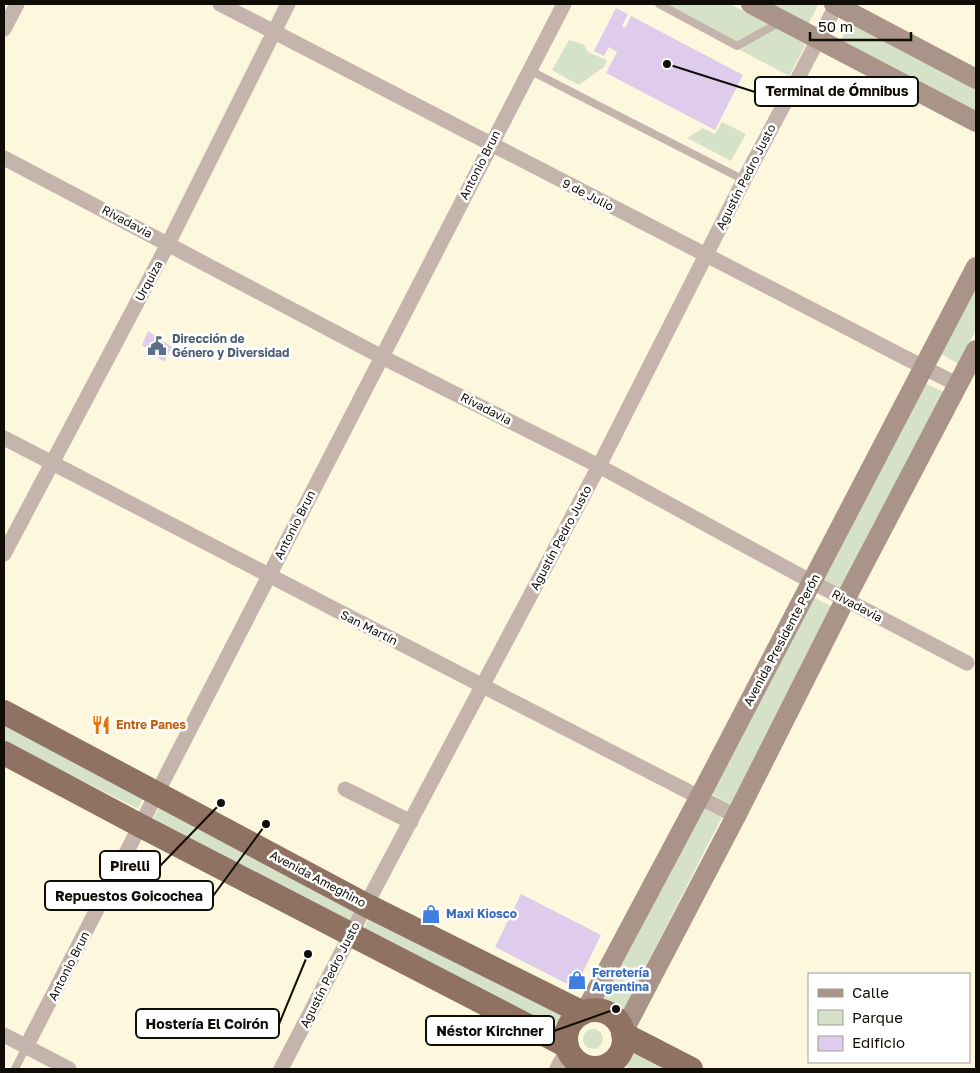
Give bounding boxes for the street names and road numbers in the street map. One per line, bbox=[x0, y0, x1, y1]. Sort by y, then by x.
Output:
street label: Agustín Pedro Justo bbox=[712, 121, 779, 232]
street label: Antonio Brun bbox=[456, 128, 503, 202]
street label: 9 de Julio bbox=[560, 175, 616, 214]
street label: Rivadavia bbox=[99, 202, 155, 241]
street label: Urquiza bbox=[132, 258, 166, 304]
street label: Rivadavia bbox=[458, 389, 514, 428]
street label: Agustín Pedro Justo bbox=[527, 483, 595, 593]
street label: Antonio Brun bbox=[271, 488, 318, 562]
street label: Avenida Presidente Perón bbox=[740, 571, 823, 708]
street label: Rivadavia bbox=[829, 586, 885, 625]
street label: San Martín bbox=[338, 607, 400, 648]
street label: Avenida Ameghino bbox=[268, 847, 369, 910]
street label: Agustín Pedro Justo bbox=[296, 919, 363, 1030]
street label: Antonio Brun bbox=[45, 929, 92, 1003]

